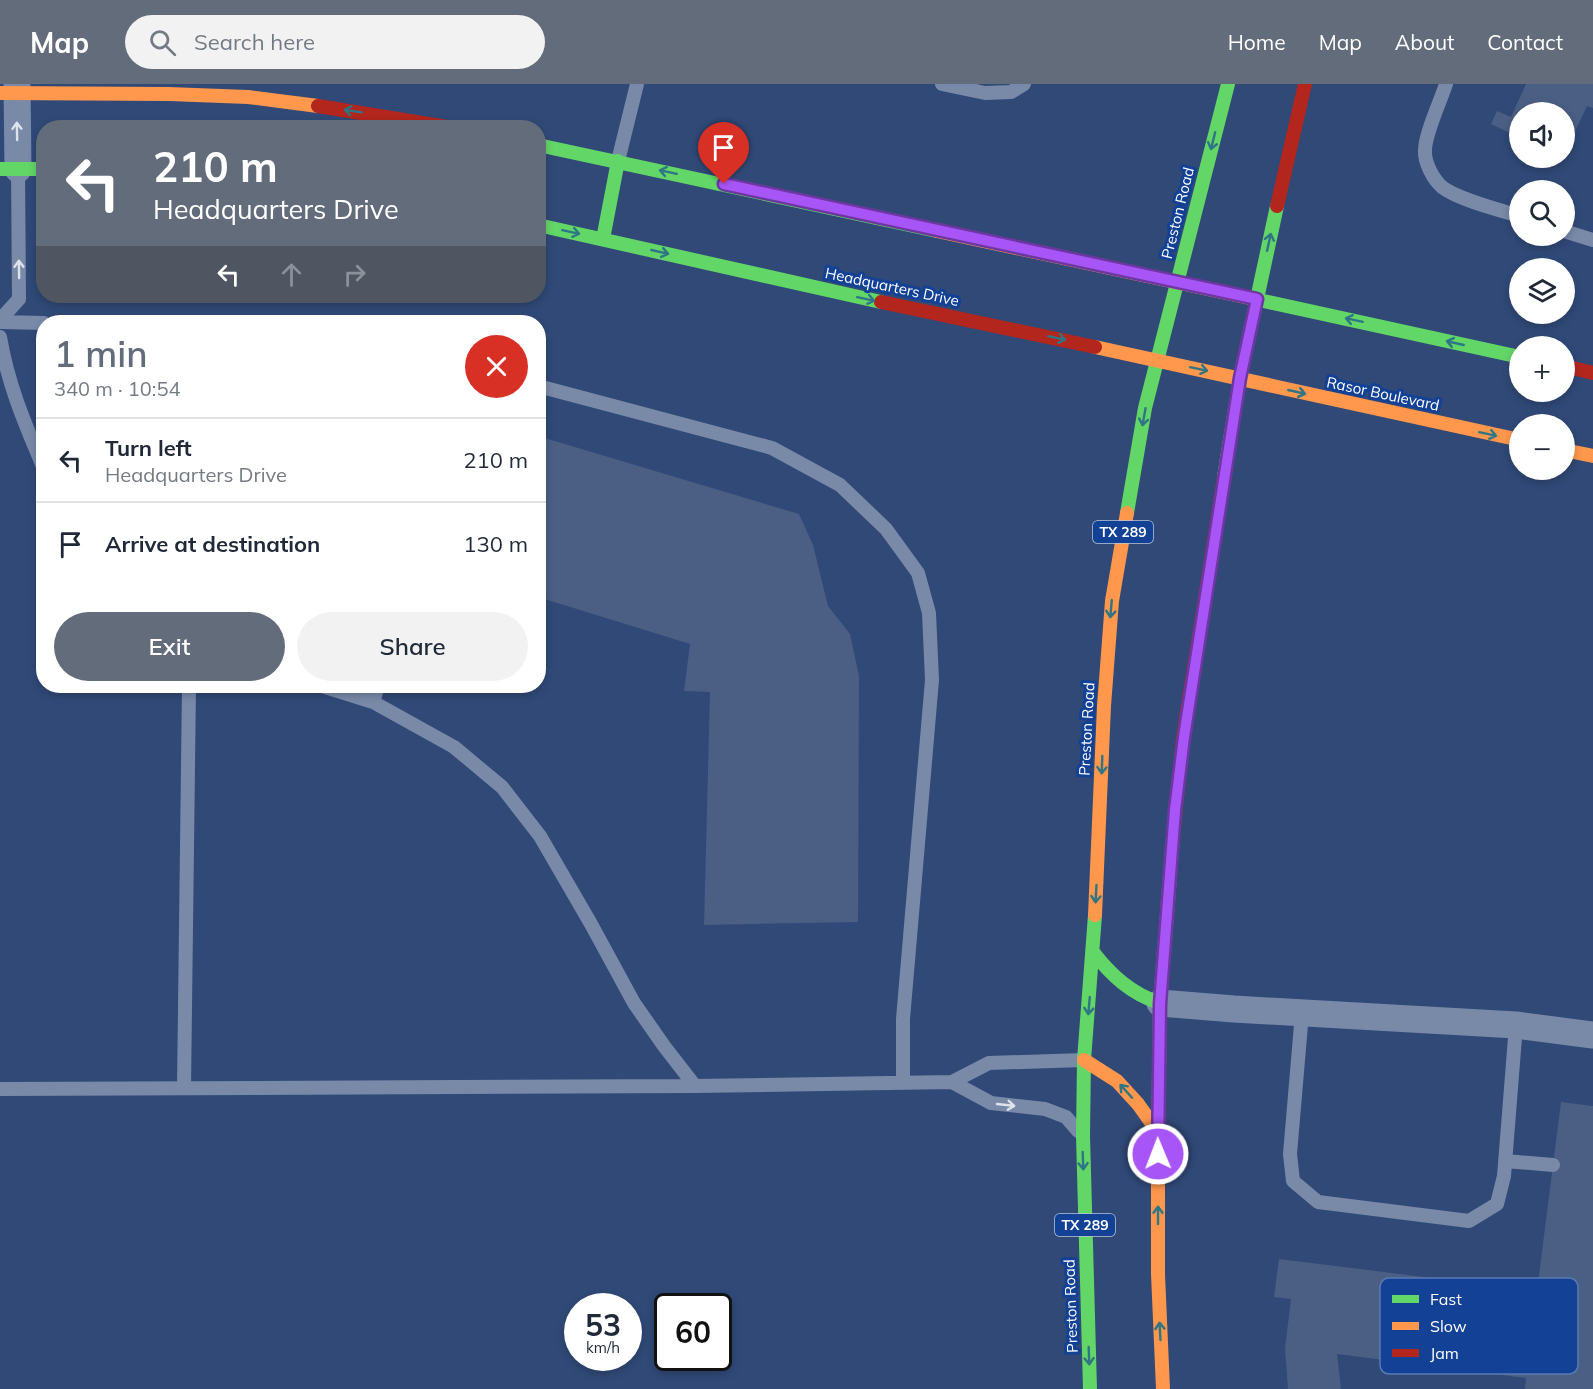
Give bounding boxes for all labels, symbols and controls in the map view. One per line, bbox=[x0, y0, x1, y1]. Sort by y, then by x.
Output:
search box bbox=[125, 15, 545, 69]
text: Map bbox=[30, 25, 89, 60]
icon: search bbox=[146, 26, 179, 59]
text: Search here bbox=[194, 28, 315, 56]
text: Home bbox=[1228, 29, 1286, 55]
text: Map bbox=[1319, 29, 1362, 55]
text: About bbox=[1395, 29, 1454, 55]
text: Contact bbox=[1487, 29, 1563, 55]
map controls bbox=[1509, 102, 1575, 480]
button: sound bbox=[1509, 102, 1575, 168]
one-way arrow bbox=[344, 105, 364, 116]
one-way arrow bbox=[12, 121, 23, 141]
pin bbox=[698, 122, 749, 184]
icon: arrive bbox=[707, 131, 740, 164]
one-way arrow bbox=[1207, 131, 1219, 150]
text: 210 m bbox=[153, 140, 278, 193]
icon: left bbox=[54, 144, 132, 222]
street label: Preston Road bbox=[1157, 165, 1198, 261]
one-way arrow bbox=[659, 166, 679, 177]
button: search bbox=[1509, 180, 1575, 246]
text: Headquarters Drive bbox=[153, 192, 399, 226]
one-way arrow bbox=[561, 227, 580, 238]
one-way arrow bbox=[1264, 233, 1275, 252]
one-way arrow bbox=[650, 247, 669, 259]
icon: left bbox=[212, 258, 245, 291]
icon: ahead bbox=[275, 258, 308, 291]
icon: right bbox=[338, 258, 371, 291]
button: layers bbox=[1509, 258, 1575, 324]
one-way arrow bbox=[13, 259, 25, 279]
street label: Headquarters Drive bbox=[823, 263, 961, 310]
one-way arrow bbox=[856, 294, 876, 305]
one-way arrow bbox=[1344, 313, 1363, 325]
text: 1 min bbox=[54, 331, 148, 376]
one-way arrow bbox=[1047, 333, 1066, 345]
button: close bbox=[465, 335, 528, 398]
button: + bbox=[1509, 336, 1575, 402]
one-way arrow bbox=[1446, 337, 1466, 348]
one-way arrow bbox=[1189, 364, 1208, 375]
street label: Rasor Boulevard bbox=[1325, 372, 1441, 415]
text: 340 m · 10:54 bbox=[54, 376, 180, 401]
one-way arrow bbox=[1288, 386, 1307, 398]
one-way arrow bbox=[1138, 406, 1149, 426]
button: − bbox=[1509, 414, 1575, 480]
one-way arrow bbox=[1478, 428, 1497, 440]
text: Turn left bbox=[105, 434, 192, 462]
icon: left bbox=[54, 444, 87, 477]
text: 210 m bbox=[463, 446, 528, 474]
text: Headquarters Drive bbox=[105, 462, 287, 487]
road number: TX 289 bbox=[1093, 521, 1153, 543]
icon: arrive bbox=[54, 528, 87, 561]
text: Arrive at destination bbox=[105, 530, 320, 558]
text: 130 m bbox=[463, 530, 528, 558]
one-way arrow bbox=[1105, 598, 1116, 618]
button: Exit bbox=[54, 612, 285, 681]
button: Share bbox=[297, 612, 528, 681]
street label: Preston Road bbox=[1075, 682, 1098, 776]
one-way arrow bbox=[1096, 754, 1108, 774]
one-way arrow bbox=[1091, 883, 1102, 903]
one-way arrow bbox=[1083, 996, 1094, 1016]
one-way arrow bbox=[1119, 1084, 1133, 1099]
one-way arrow bbox=[995, 1100, 1015, 1111]
position arrow bbox=[1126, 1122, 1190, 1186]
one-way arrow bbox=[1078, 1150, 1089, 1170]
one-way arrow bbox=[1152, 1206, 1164, 1226]
road number: TX 289 bbox=[1055, 1214, 1115, 1236]
street label: Preston Road bbox=[1059, 1259, 1082, 1353]
legend bbox=[1380, 1278, 1578, 1374]
text: Fast bbox=[1430, 1289, 1462, 1309]
speed limit sign: 60 bbox=[654, 1293, 732, 1371]
text: 53 bbox=[585, 1306, 621, 1344]
text: Slow bbox=[1430, 1316, 1467, 1336]
one-way arrow bbox=[1155, 1322, 1166, 1342]
text: km/h bbox=[586, 1338, 620, 1357]
text: Jam bbox=[1430, 1343, 1459, 1363]
one-way arrow bbox=[1083, 1345, 1095, 1365]

